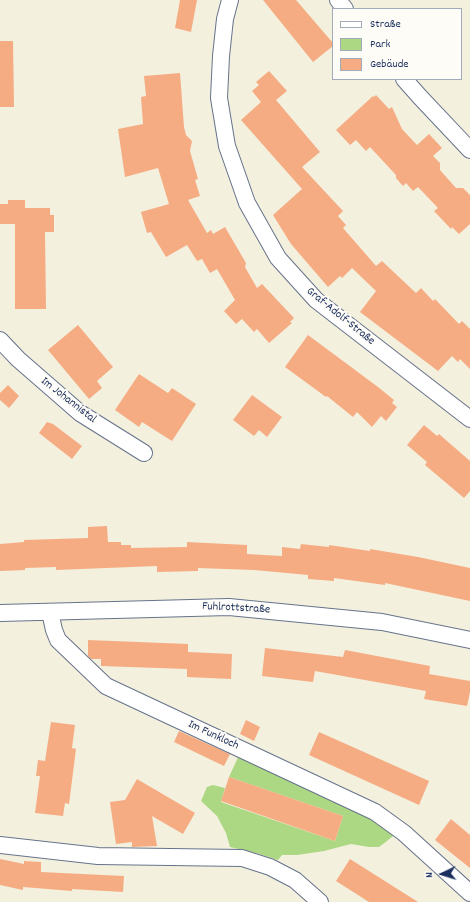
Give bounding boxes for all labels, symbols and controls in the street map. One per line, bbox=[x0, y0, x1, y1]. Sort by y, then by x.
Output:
legend bbox=[332, 8, 462, 80]
text: Straße bbox=[370, 16, 401, 33]
text: Park bbox=[370, 36, 390, 53]
text: Gebäude bbox=[370, 56, 409, 73]
street label: Graf-Adolf-Straße bbox=[303, 285, 377, 349]
street label: Im Johannistal bbox=[37, 375, 99, 427]
street label: Fuhlrottstraße bbox=[202, 600, 270, 618]
street label: Im Funkloch bbox=[185, 718, 241, 754]
north arrow bbox=[422, 854, 462, 894]
text: N bbox=[422, 872, 438, 878]

